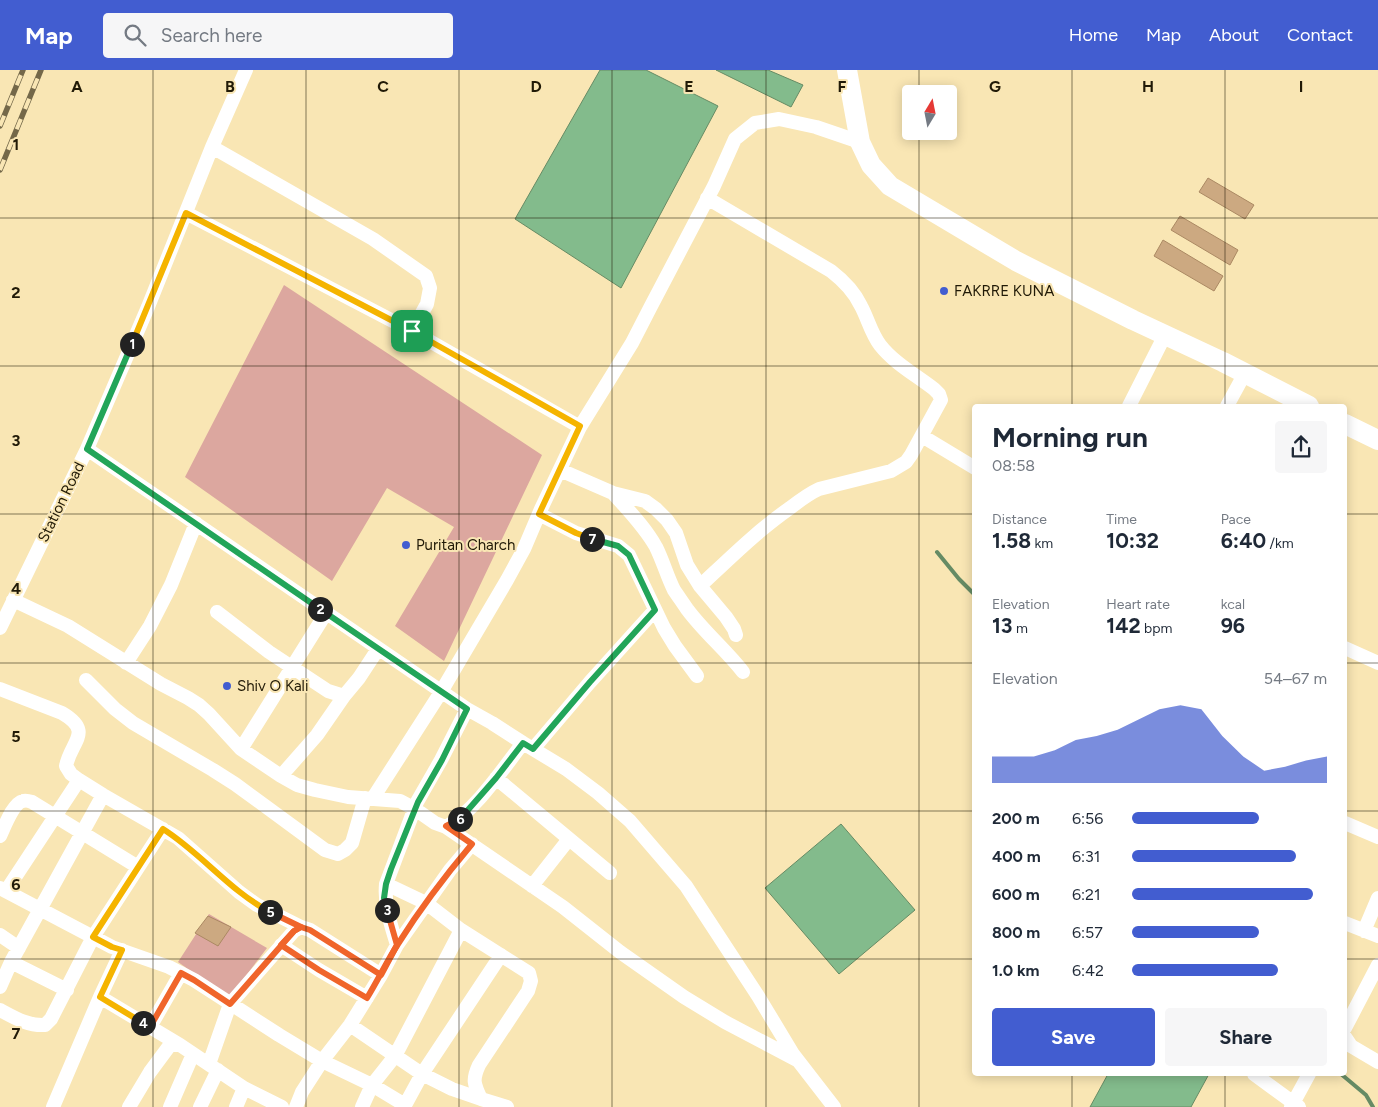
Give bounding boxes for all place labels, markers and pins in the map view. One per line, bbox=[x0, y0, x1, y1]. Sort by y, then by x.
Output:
place label: FAKRRE KUNA bbox=[954, 282, 1054, 300]
marker: FAKRRE KUNA bbox=[938, 285, 950, 297]
pin bbox=[391, 310, 433, 352]
pin: 1 bbox=[120, 332, 144, 356]
pin: 7 bbox=[580, 526, 604, 552]
place label: Puritan Charch bbox=[416, 536, 515, 554]
marker: Puritan Charch bbox=[400, 539, 412, 551]
pin: 2 bbox=[308, 596, 332, 622]
place label: Shiv O Kali bbox=[237, 677, 308, 695]
marker: Shiv O Kali bbox=[221, 680, 233, 692]
pin: 6 bbox=[448, 806, 472, 832]
pin: 3 bbox=[374, 898, 400, 922]
pin: 5 bbox=[258, 900, 282, 924]
pin: 4 bbox=[130, 1010, 156, 1036]

